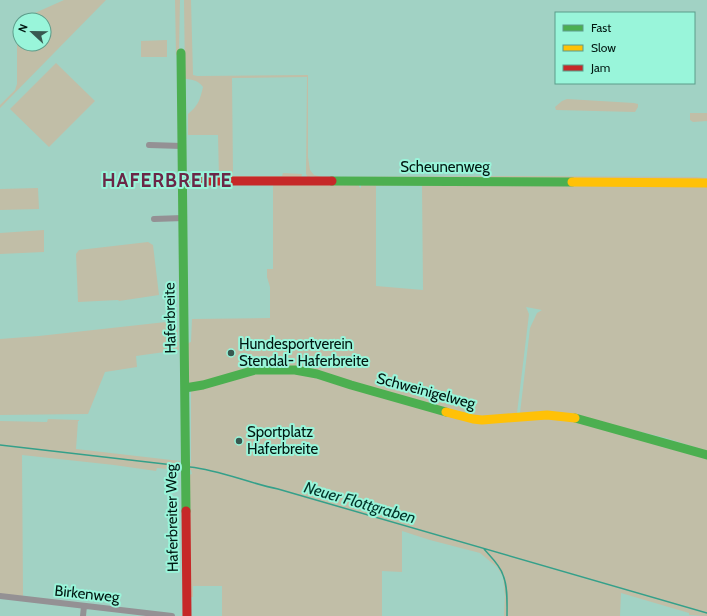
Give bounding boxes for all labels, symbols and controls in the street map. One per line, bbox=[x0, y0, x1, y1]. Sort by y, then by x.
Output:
north arrow bbox=[12, 12, 52, 52]
legend bbox=[555, 12, 695, 84]
text: Fast bbox=[591, 20, 611, 35]
text: N bbox=[15, 22, 31, 34]
text: Slow bbox=[591, 40, 616, 55]
text: Jam bbox=[590, 60, 610, 75]
street label: Scheunenweg bbox=[400, 158, 490, 176]
district label: HAFERBREITE bbox=[102, 169, 232, 192]
street label: Haferbreite bbox=[160, 282, 180, 354]
place label: Hundesportverein Stendal- Haferbreite bbox=[239, 335, 369, 370]
marker: Hundesportverein Stendal- Haferbreite bbox=[226, 348, 236, 358]
street label: Schweinigelweg bbox=[375, 369, 478, 413]
place label: Sportplatz Haferbreite bbox=[247, 423, 319, 458]
marker: Sportplatz Haferbreite bbox=[234, 436, 244, 446]
street label: Haferbreiter Weg bbox=[162, 463, 182, 572]
water label: Neuer Flottgraben bbox=[302, 478, 418, 527]
street label: Birkenweg bbox=[54, 582, 121, 606]

